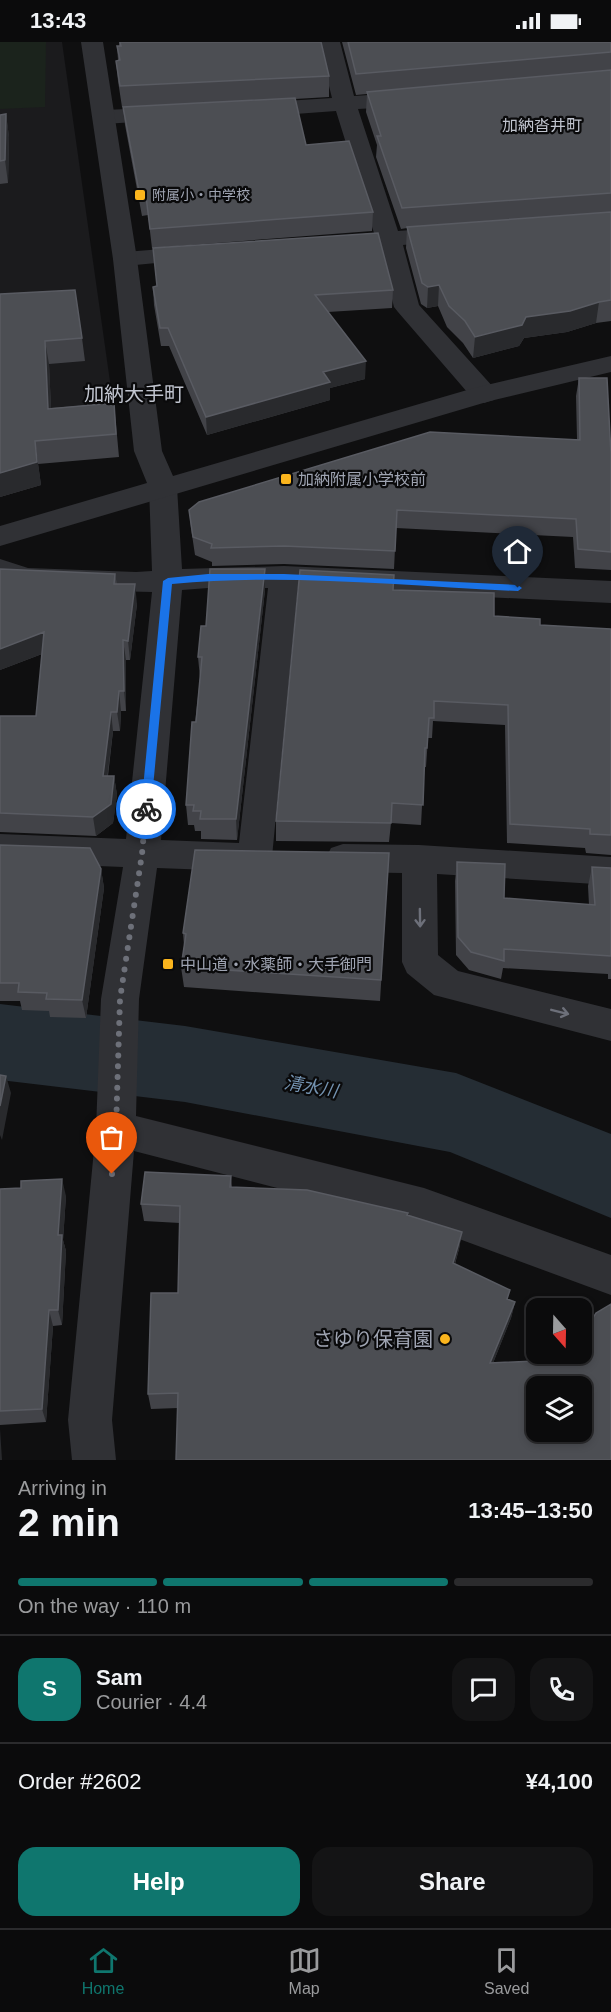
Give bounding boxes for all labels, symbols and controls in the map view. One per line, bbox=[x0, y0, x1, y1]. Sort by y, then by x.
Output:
text: 13:43 bbox=[30, 8, 86, 33]
district label: 加納沓井町 bbox=[502, 117, 582, 134]
place label: 附属小・中学校 bbox=[152, 187, 250, 203]
marker: 附属小・中学校 bbox=[133, 188, 147, 202]
district label: 加納大手町 bbox=[84, 383, 184, 405]
place label: 加納附属小学校前 bbox=[298, 471, 426, 488]
marker: 加納附属小学校前 bbox=[279, 472, 293, 486]
pin bbox=[492, 526, 543, 588]
icon: home bbox=[501, 535, 534, 568]
courier bbox=[116, 779, 176, 839]
icon: bike bbox=[130, 793, 163, 826]
one-way arrow bbox=[414, 907, 425, 927]
place label: 中山道・水薬師・大手御門 bbox=[180, 956, 372, 973]
marker: 中山道・水薬師・大手御門 bbox=[161, 957, 175, 971]
one-way arrow bbox=[550, 1006, 569, 1018]
water label: 清水川 bbox=[283, 1072, 341, 1102]
pin bbox=[86, 1112, 137, 1174]
icon: bag bbox=[95, 1121, 128, 1154]
north arrow bbox=[526, 1298, 592, 1364]
map controls bbox=[526, 1298, 592, 1442]
place label: さゆり保育園 bbox=[313, 1328, 433, 1350]
marker: さゆり保育園 bbox=[438, 1332, 452, 1346]
button: layers bbox=[526, 1376, 592, 1442]
text: Arriving in bbox=[18, 1477, 107, 1499]
text: 13:45–13:50 bbox=[468, 1498, 593, 1523]
text: 2 min bbox=[18, 1501, 120, 1544]
text: On the way · 110 m bbox=[18, 1595, 191, 1617]
button: chat bbox=[452, 1658, 515, 1721]
button: phone bbox=[530, 1658, 593, 1721]
text: Sam bbox=[96, 1665, 142, 1690]
text: S bbox=[42, 1676, 57, 1701]
text: Courier · 4.4 bbox=[96, 1691, 207, 1713]
text: Order #2602 bbox=[18, 1769, 142, 1794]
text: ¥4,100 bbox=[526, 1769, 593, 1794]
button: Help bbox=[18, 1847, 300, 1916]
button: Share bbox=[312, 1847, 593, 1916]
tab: Home bbox=[82, 1944, 124, 1998]
tab: Map bbox=[288, 1944, 321, 1998]
tab: Saved bbox=[484, 1944, 529, 1998]

